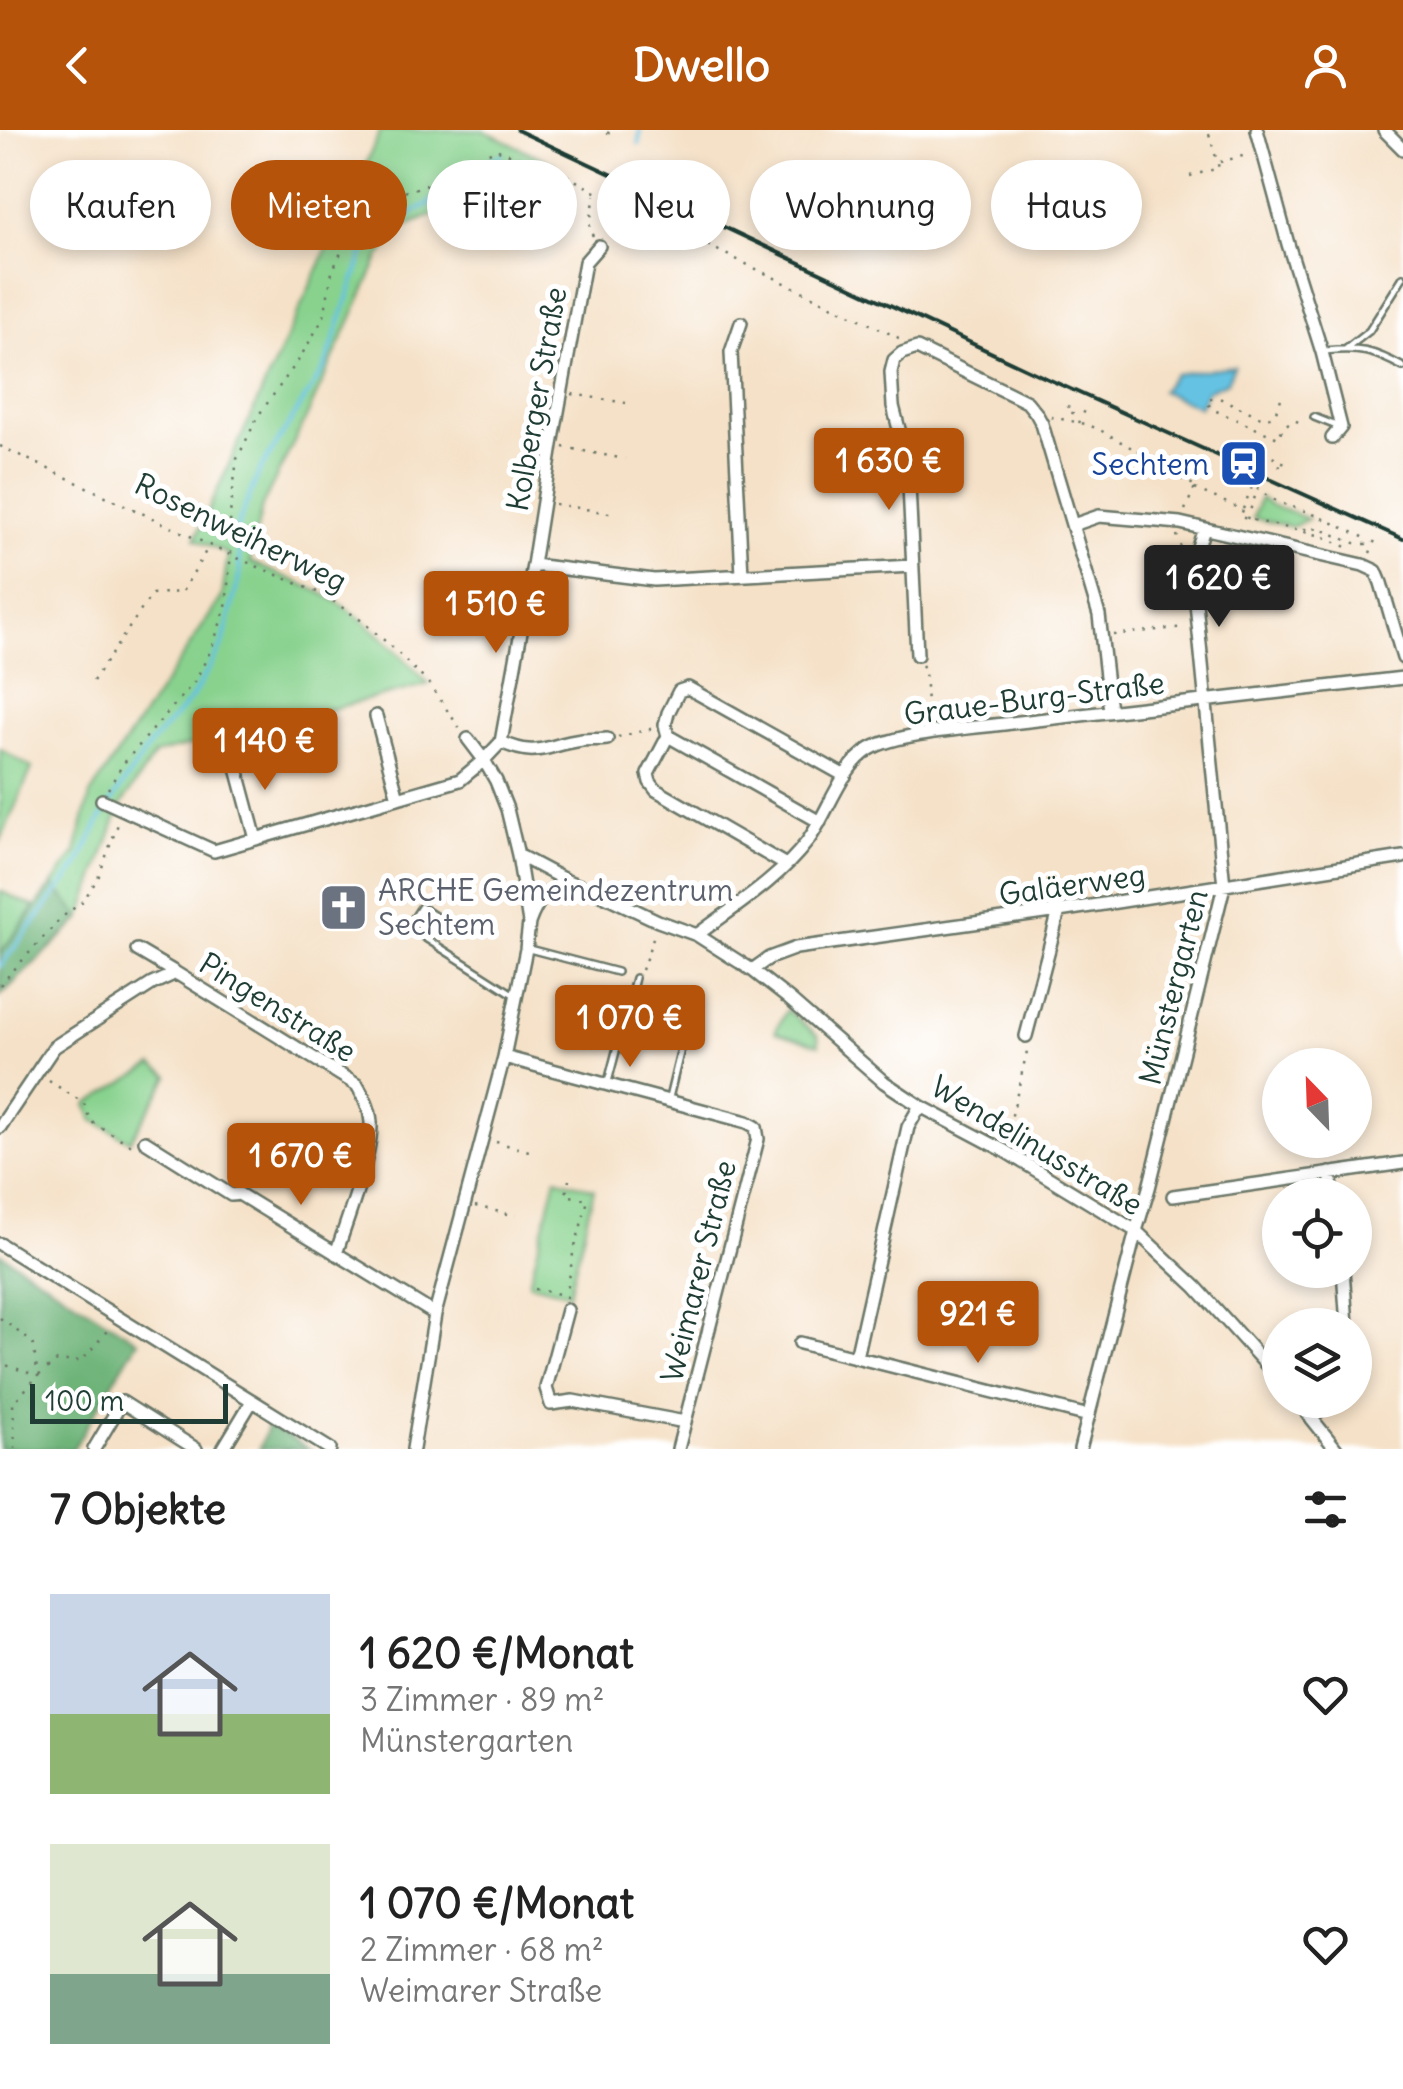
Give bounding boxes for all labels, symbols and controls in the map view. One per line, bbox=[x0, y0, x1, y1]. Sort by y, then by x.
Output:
text: Dwello bbox=[633, 37, 770, 93]
icon: back bbox=[50, 38, 105, 93]
icon: person bbox=[1298, 38, 1353, 93]
chip: Kaufen bbox=[30, 160, 211, 250]
chip: Mieten bbox=[231, 160, 407, 250]
chip: Filter bbox=[427, 160, 577, 250]
chip: Neu bbox=[597, 160, 730, 250]
chip: Wohnung bbox=[750, 160, 971, 250]
chip: Haus bbox=[991, 160, 1142, 250]
street label: Kolberger Straße bbox=[498, 284, 574, 514]
pin: 1 630 € bbox=[797, 428, 981, 513]
station icon: Sechtem bbox=[1218, 438, 1270, 490]
text: 1 630 € bbox=[836, 440, 942, 481]
place label: Sechtem bbox=[1092, 445, 1209, 483]
street label: Rosenweiherweg bbox=[129, 464, 353, 600]
pin: 1 620 € bbox=[1127, 545, 1311, 630]
text: 1 620 € bbox=[1166, 557, 1272, 598]
pin: 1 510 € bbox=[404, 571, 588, 656]
text: 1 510 € bbox=[446, 583, 546, 624]
street label: Graue-Burg-Straße bbox=[901, 663, 1167, 733]
pin: 1 140 € bbox=[173, 708, 357, 793]
text: 1 140 € bbox=[215, 720, 315, 761]
street label: Galäerweg bbox=[996, 855, 1148, 913]
place label: ARCHE Gemeindezentrum Sechtem bbox=[378, 871, 733, 943]
church icon: ARCHE Gemeindezentrum Sechtem bbox=[317, 881, 369, 933]
street label: Münstergarten bbox=[1130, 885, 1216, 1089]
street label: Pingenstraße bbox=[193, 944, 363, 1070]
pin: 1 070 € bbox=[538, 985, 722, 1070]
text: 1 070 € bbox=[577, 997, 683, 1038]
north arrow bbox=[1262, 1048, 1372, 1158]
map controls bbox=[1262, 1048, 1372, 1418]
street label: Wendelinusstraße bbox=[924, 1067, 1150, 1223]
pin: 1 670 € bbox=[209, 1123, 393, 1208]
text: 1 670 € bbox=[249, 1135, 353, 1176]
street label: Weimarer Straße bbox=[652, 1156, 744, 1386]
button: locate bbox=[1262, 1178, 1372, 1288]
pin: 921 € bbox=[908, 1281, 1048, 1366]
text: 921 € bbox=[940, 1293, 1016, 1334]
button: layers bbox=[1262, 1308, 1372, 1418]
scale bar bbox=[30, 1379, 228, 1424]
text: 100 m bbox=[45, 1383, 124, 1419]
icon: filters bbox=[1298, 1482, 1353, 1537]
text: 7 Objekte bbox=[50, 1483, 226, 1535]
text: 1 620 €/Monat bbox=[360, 1627, 634, 1679]
icon: home bbox=[130, 1634, 250, 1754]
icon: heart bbox=[1298, 1667, 1353, 1722]
text: 3 Zimmer · 89 m² bbox=[360, 1679, 604, 1720]
text: Münstergarten bbox=[360, 1720, 573, 1761]
text: 1 070 €/Monat bbox=[360, 1877, 634, 1929]
icon: home bbox=[130, 1884, 250, 2004]
icon: heart bbox=[1298, 1917, 1353, 1972]
text: 2 Zimmer · 68 m² bbox=[360, 1929, 604, 1970]
text: Weimarer Straße bbox=[360, 1970, 602, 2011]

